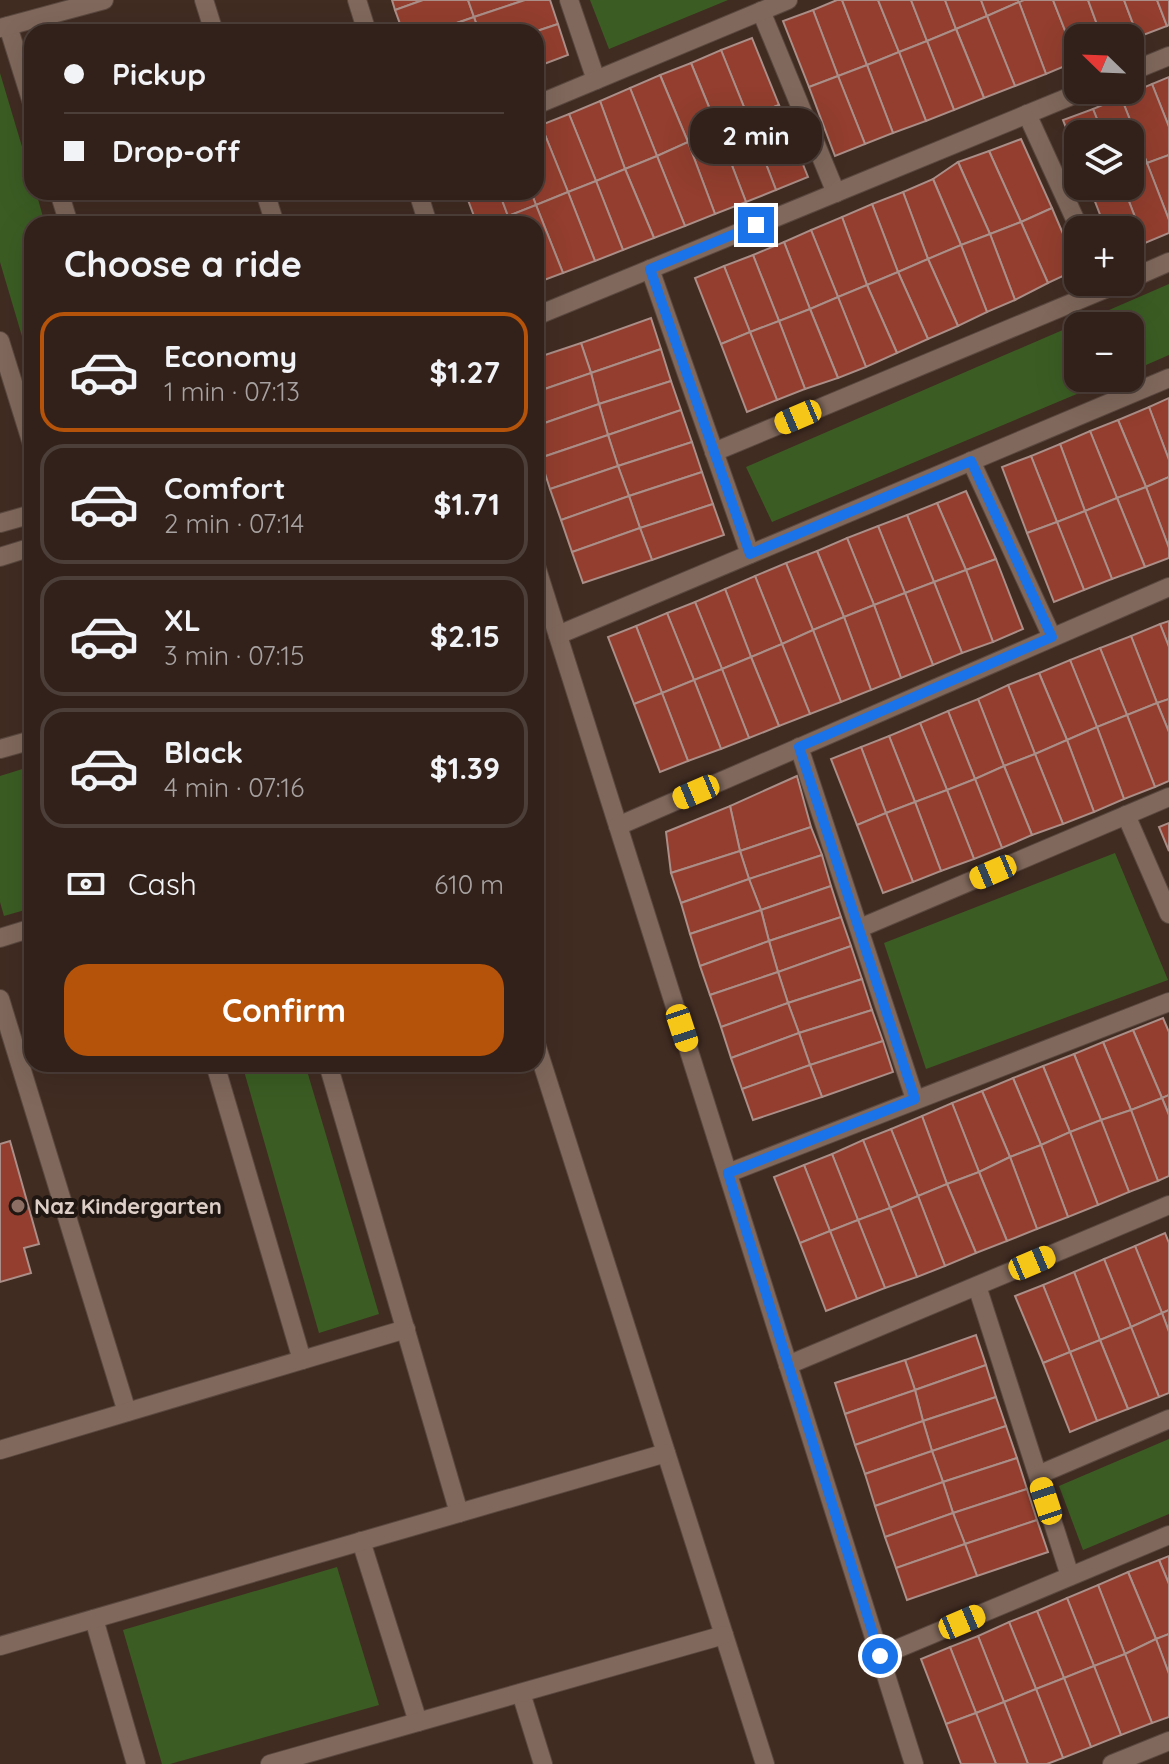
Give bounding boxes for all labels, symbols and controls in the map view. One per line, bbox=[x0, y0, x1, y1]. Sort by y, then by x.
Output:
north arrow bbox=[1064, 24, 1144, 104]
map controls bbox=[1064, 24, 1144, 392]
text: Pickup bbox=[112, 55, 206, 93]
callout: 2 min bbox=[690, 109, 822, 165]
text: 2 min bbox=[722, 119, 790, 152]
button: layers bbox=[1064, 120, 1144, 200]
text: Drop-off bbox=[112, 132, 240, 170]
route end bbox=[738, 207, 774, 243]
button: + bbox=[1064, 216, 1144, 296]
text: Choose a ride bbox=[64, 241, 302, 286]
button: − bbox=[1064, 312, 1144, 392]
icon: car bbox=[68, 336, 140, 408]
text: Economy bbox=[164, 337, 297, 375]
text: $1.27 bbox=[429, 353, 500, 391]
text: 1 min · 07:13 bbox=[164, 375, 300, 408]
car bbox=[771, 397, 825, 437]
icon: car bbox=[68, 468, 140, 540]
text: Comfort bbox=[164, 469, 285, 507]
text: $1.71 bbox=[434, 485, 500, 523]
text: 2 min · 07:14 bbox=[164, 507, 304, 540]
icon: car bbox=[68, 600, 140, 672]
text: XL bbox=[164, 601, 201, 639]
text: $2.15 bbox=[430, 617, 500, 655]
text: 3 min · 07:15 bbox=[164, 639, 304, 672]
icon: car bbox=[68, 732, 140, 804]
text: Black bbox=[164, 733, 243, 771]
text: $1.39 bbox=[430, 749, 500, 787]
text: 4 min · 07:16 bbox=[164, 771, 304, 804]
car bbox=[669, 772, 723, 812]
car bbox=[966, 852, 1020, 892]
icon: cash bbox=[64, 862, 108, 906]
text: Cash bbox=[128, 865, 197, 903]
text: 610 m bbox=[434, 868, 504, 901]
button: Confirm bbox=[64, 964, 504, 1056]
car bbox=[663, 1001, 701, 1055]
place label: Naz Kindergarten bbox=[34, 1192, 222, 1220]
marker: Naz Kindergarten bbox=[9, 1197, 27, 1215]
car bbox=[1005, 1243, 1059, 1283]
car bbox=[1027, 1474, 1065, 1528]
car bbox=[935, 1602, 989, 1642]
route start bbox=[862, 1638, 898, 1674]

